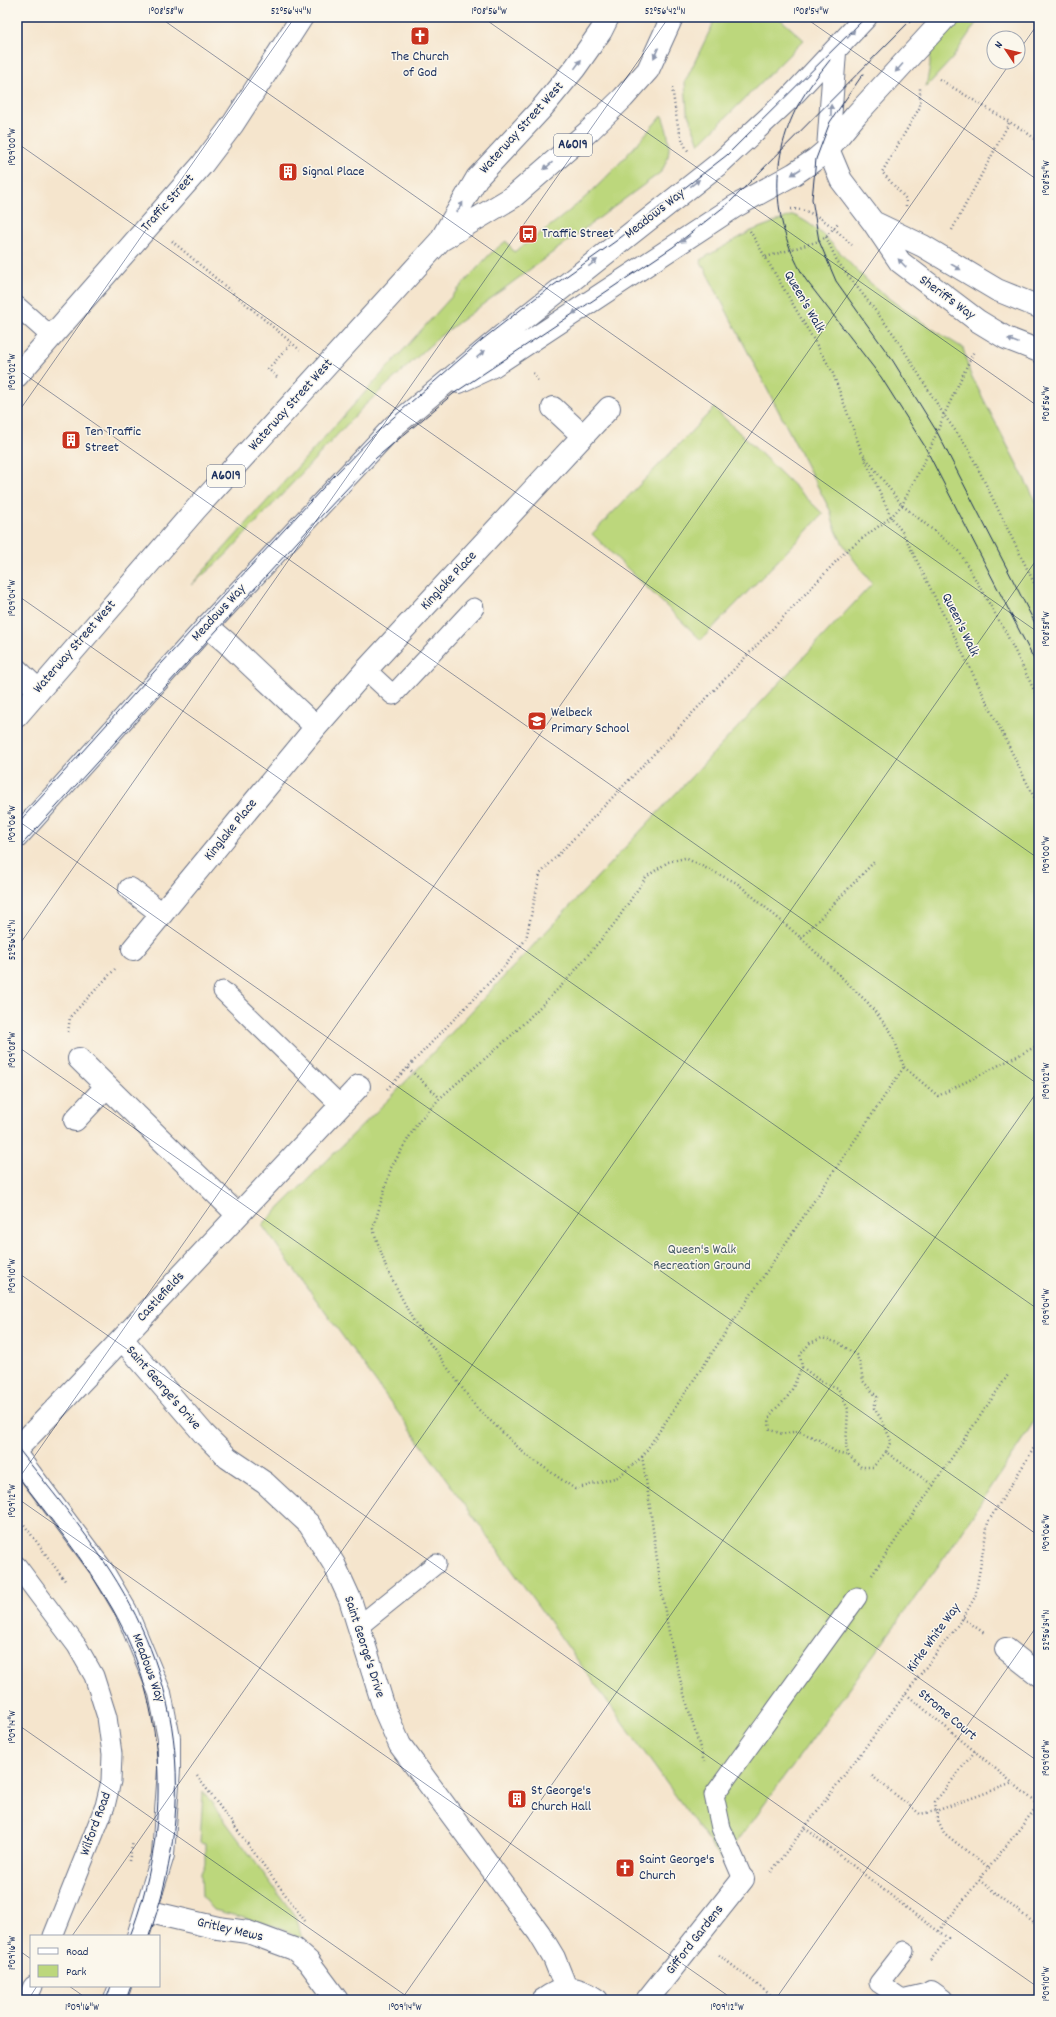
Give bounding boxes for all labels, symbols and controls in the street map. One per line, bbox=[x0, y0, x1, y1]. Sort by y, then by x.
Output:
text: 1°08'58"W bbox=[149, 5, 184, 19]
text: 52°56'44"N bbox=[271, 5, 311, 19]
text: 1°08'56"W bbox=[471, 5, 507, 19]
text: 52°56'42"N bbox=[645, 5, 685, 19]
text: 1°08'54"W bbox=[794, 5, 829, 19]
church icon: The Church of God bbox=[409, 25, 431, 47]
one-way arrow bbox=[846, 29, 855, 39]
north arrow bbox=[986, 30, 1026, 70]
text: N bbox=[991, 38, 1008, 52]
place label: The Church of God bbox=[391, 47, 449, 83]
one-way arrow bbox=[653, 47, 659, 58]
one-way arrow bbox=[573, 59, 582, 70]
one-way arrow bbox=[895, 63, 904, 73]
street label: Waterway Street West bbox=[475, 77, 569, 179]
one-way arrow bbox=[828, 103, 834, 116]
text: 1°09'00"W bbox=[6, 128, 20, 166]
road number: A6019 bbox=[554, 134, 592, 156]
text: 1°08'54"W bbox=[1040, 160, 1054, 195]
building icon: Signal Place bbox=[277, 161, 299, 183]
place label: Signal Place bbox=[302, 162, 364, 182]
one-way arrow bbox=[543, 162, 554, 171]
one-way arrow bbox=[791, 168, 802, 176]
street label: Traffic Street bbox=[137, 170, 199, 236]
one-way arrow bbox=[689, 178, 700, 187]
street label: Meadows Way bbox=[620, 184, 690, 244]
one-way arrow bbox=[456, 201, 463, 213]
bus stop icon: Traffic Street bbox=[517, 223, 539, 245]
place label: Traffic Street bbox=[542, 224, 614, 244]
one-way arrow bbox=[680, 235, 691, 243]
one-way arrow bbox=[897, 258, 907, 267]
one-way arrow bbox=[587, 259, 598, 268]
one-way arrow bbox=[950, 263, 962, 270]
street label: Queen's Walk bbox=[778, 267, 830, 337]
street label: Sheriffs Way bbox=[915, 271, 980, 325]
one-way arrow bbox=[572, 307, 582, 315]
one-way arrow bbox=[1007, 337, 1019, 343]
one-way arrow bbox=[475, 349, 486, 358]
text: 1°09'02"W bbox=[6, 353, 20, 390]
street label: Waterway Street West bbox=[244, 354, 338, 456]
text: 1°08'56"W bbox=[1040, 386, 1054, 422]
place label: Ten Traffic Street bbox=[85, 422, 141, 458]
building icon: Ten Traffic Street bbox=[60, 429, 82, 451]
road number: A6019 bbox=[207, 465, 245, 487]
street label: Kinglake Place bbox=[416, 547, 482, 615]
text: 1°09'04"W bbox=[6, 580, 20, 616]
street label: Meadows Way bbox=[187, 580, 251, 646]
street label: Queen's Walk bbox=[936, 590, 984, 660]
street label: Waterway Street West bbox=[29, 596, 121, 698]
text: 1°08'58"W bbox=[1040, 611, 1054, 646]
place label: Welbeck Primary School bbox=[551, 703, 630, 739]
school or university icon: Welbeck Primary School bbox=[526, 710, 548, 732]
street label: Kinglake Place bbox=[200, 795, 262, 865]
text: 1°09'06"W bbox=[6, 805, 20, 843]
text: 1°09'00"W bbox=[1040, 836, 1054, 874]
text: 52°56'42"N bbox=[6, 920, 20, 960]
text: 1°09'08"W bbox=[6, 1032, 20, 1068]
text: 1°09'02"W bbox=[1040, 1062, 1054, 1099]
park label: Queen's Walk Recreation Ground bbox=[653, 1240, 751, 1276]
text: 1°09'10"W bbox=[6, 1259, 20, 1293]
street label: Castlefields bbox=[132, 1267, 190, 1327]
text: 1°09'04"W bbox=[1040, 1289, 1054, 1325]
street label: Saint George's Drive bbox=[121, 1341, 205, 1435]
text: 1°09'12"W bbox=[6, 1484, 20, 1518]
text: 1°09'06"W bbox=[1040, 1514, 1054, 1552]
street label: Saint George's Drive bbox=[338, 1594, 390, 1700]
street label: Kirke White Way bbox=[902, 1599, 966, 1677]
text: 52°56'34"N bbox=[1040, 1610, 1054, 1650]
street label: Meadows Way bbox=[126, 1631, 170, 1706]
street label: Strome Court bbox=[913, 1684, 981, 1746]
text: 1°09'14"W bbox=[6, 1710, 20, 1744]
text: 1°09'08"W bbox=[1040, 1740, 1054, 1776]
place label: St George's Church Hall bbox=[531, 1781, 592, 1817]
building icon: St George's Church Hall bbox=[506, 1788, 528, 1810]
street label: Wilford Road bbox=[75, 1789, 117, 1859]
place label: Saint George's Church bbox=[639, 1850, 715, 1886]
church icon: Saint George's Church bbox=[614, 1857, 636, 1879]
street label: Gifford Gardens bbox=[661, 1901, 729, 1979]
street label: Gritley Mews bbox=[195, 1913, 265, 1947]
legend bbox=[30, 1935, 160, 1987]
text: 1°09'16"W bbox=[6, 1936, 20, 1970]
text: Road bbox=[66, 1944, 88, 1961]
text: Park bbox=[66, 1964, 87, 1981]
text: 1°09'10"W bbox=[1040, 1967, 1054, 2001]
text: 1°09'16"W bbox=[65, 2001, 99, 2015]
text: 1°09'14"W bbox=[388, 2001, 422, 2015]
text: 1°09'12"W bbox=[710, 2001, 744, 2015]

